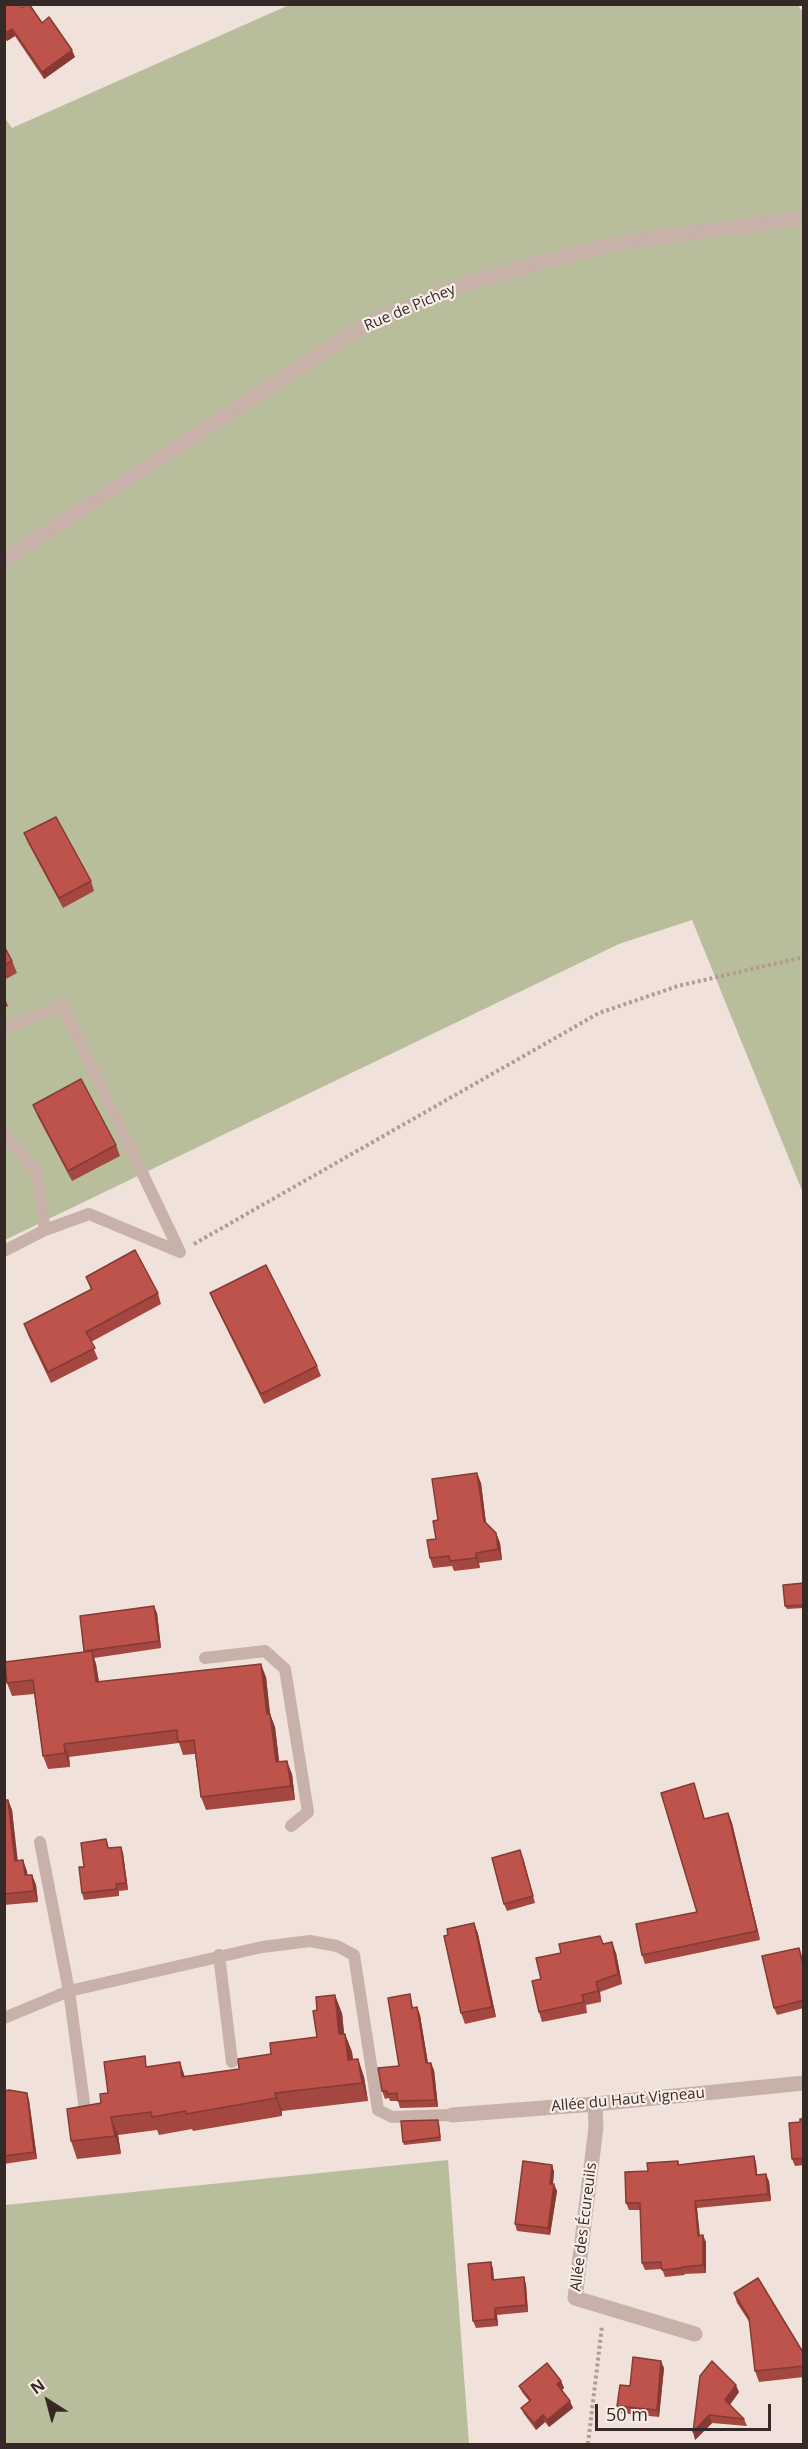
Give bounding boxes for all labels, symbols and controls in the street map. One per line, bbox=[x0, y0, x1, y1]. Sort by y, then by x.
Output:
street label: Rue de Pichey bbox=[362, 281, 458, 335]
street label: Allée du Haut Vigneau bbox=[551, 2084, 705, 2116]
street label: Allée des Écureuils bbox=[567, 2162, 601, 2292]
north arrow bbox=[18, 2371, 78, 2431]
text: N bbox=[26, 2374, 49, 2399]
scale bar bbox=[598, 2392, 774, 2430]
text: 50 m bbox=[606, 2402, 648, 2426]

